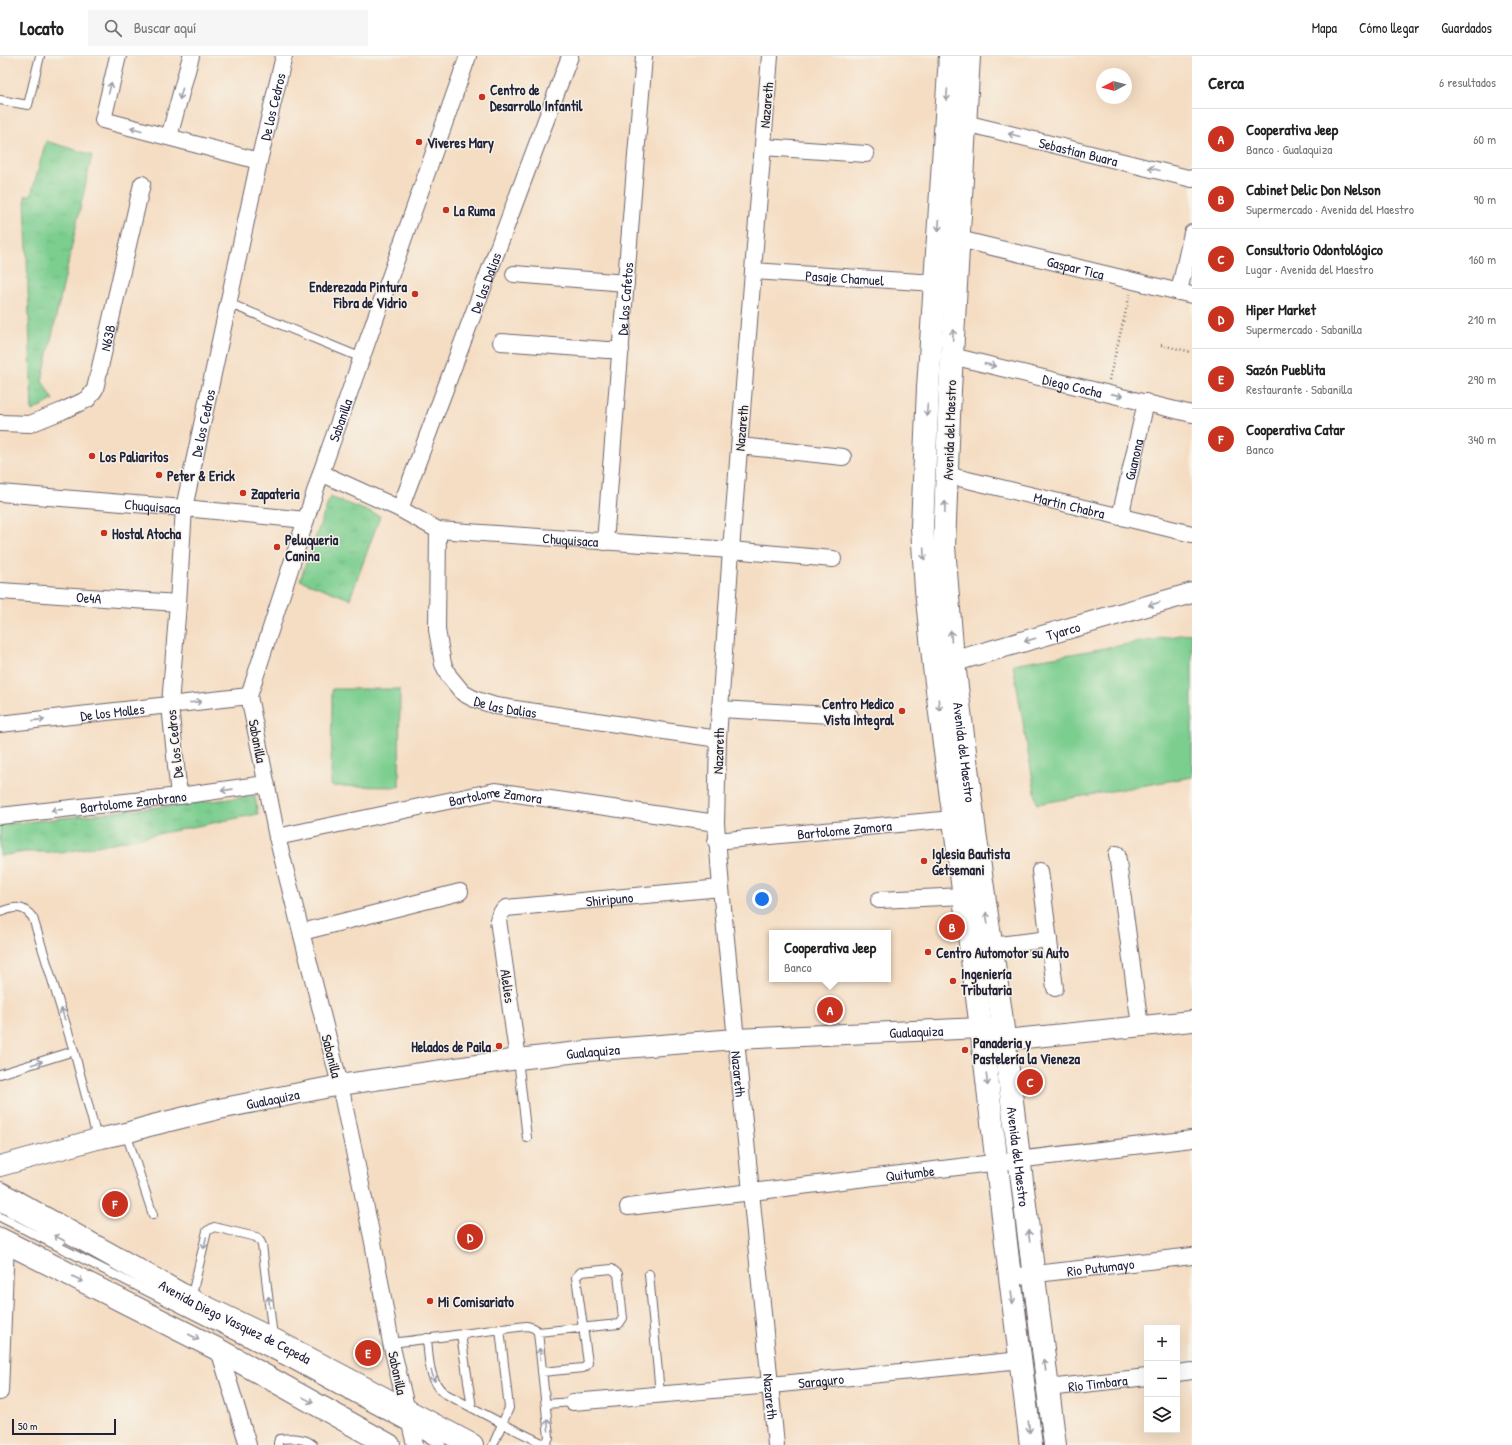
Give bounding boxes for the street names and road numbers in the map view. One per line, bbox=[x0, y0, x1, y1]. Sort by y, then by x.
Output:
street label: De los Cedros bbox=[255, 71, 289, 142]
street label: Nazareth bbox=[755, 81, 777, 129]
street label: Sebastian Buara bbox=[1037, 132, 1121, 170]
street label: De las Dalias bbox=[465, 249, 505, 315]
street label: Gaspar Tica bbox=[1045, 251, 1107, 283]
street label: De los Cafetos bbox=[612, 262, 637, 336]
street label: Pasaje Chamuel bbox=[805, 265, 885, 289]
street label: N63B bbox=[95, 323, 119, 353]
street label: Diego Cocha bbox=[1041, 369, 1105, 402]
street label: Avenida del Maestro bbox=[938, 379, 960, 480]
street label: De los Cedros bbox=[186, 387, 219, 458]
street label: Sabanilla bbox=[323, 395, 356, 444]
street label: Nazareth bbox=[730, 404, 752, 452]
street label: Guanona bbox=[1119, 437, 1147, 482]
street label: Martin Chabra bbox=[1032, 487, 1107, 522]
street label: Chuquisaca bbox=[124, 494, 182, 517]
street label: Chuquisaca bbox=[542, 528, 600, 550]
street label: Oe4A bbox=[75, 587, 102, 607]
street label: Tyarco bbox=[1044, 616, 1082, 644]
street label: De las Dalias bbox=[472, 690, 538, 721]
street label: De los Molles bbox=[79, 698, 145, 724]
street label: Avenida del Maestro bbox=[949, 701, 981, 804]
street label: De los Cedros bbox=[161, 709, 187, 779]
street label: Sabanilla bbox=[244, 718, 272, 765]
street label: Nazareth bbox=[708, 728, 728, 774]
street label: Bartolome Zamora bbox=[447, 782, 544, 810]
street label: Bartolome Zambrano bbox=[79, 786, 188, 817]
street label: Bartolome Zamora bbox=[796, 815, 893, 843]
street label: Shiripuno bbox=[585, 887, 634, 910]
street label: Alelies bbox=[496, 968, 520, 1004]
street label: Gualaquiza bbox=[889, 1020, 944, 1042]
street label: Sabanilla bbox=[317, 1032, 347, 1080]
street label: Gualaquiza bbox=[565, 1039, 621, 1063]
street label: Nazareth bbox=[728, 1050, 751, 1098]
street label: Gualaquiza bbox=[244, 1084, 301, 1113]
street label: Avenida del Maestro bbox=[1003, 1106, 1035, 1208]
street label: Quitumbe bbox=[884, 1160, 936, 1185]
street label: Rio Putumayo bbox=[1066, 1253, 1136, 1280]
street label: Avenida Diego Vasquez de Cepeda bbox=[156, 1274, 315, 1368]
street label: Sabanilla bbox=[384, 1349, 412, 1397]
street label: Saraguro bbox=[797, 1368, 845, 1392]
street label: Rio Timbara bbox=[1067, 1370, 1129, 1395]
street label: Nazareth bbox=[759, 1372, 783, 1420]

